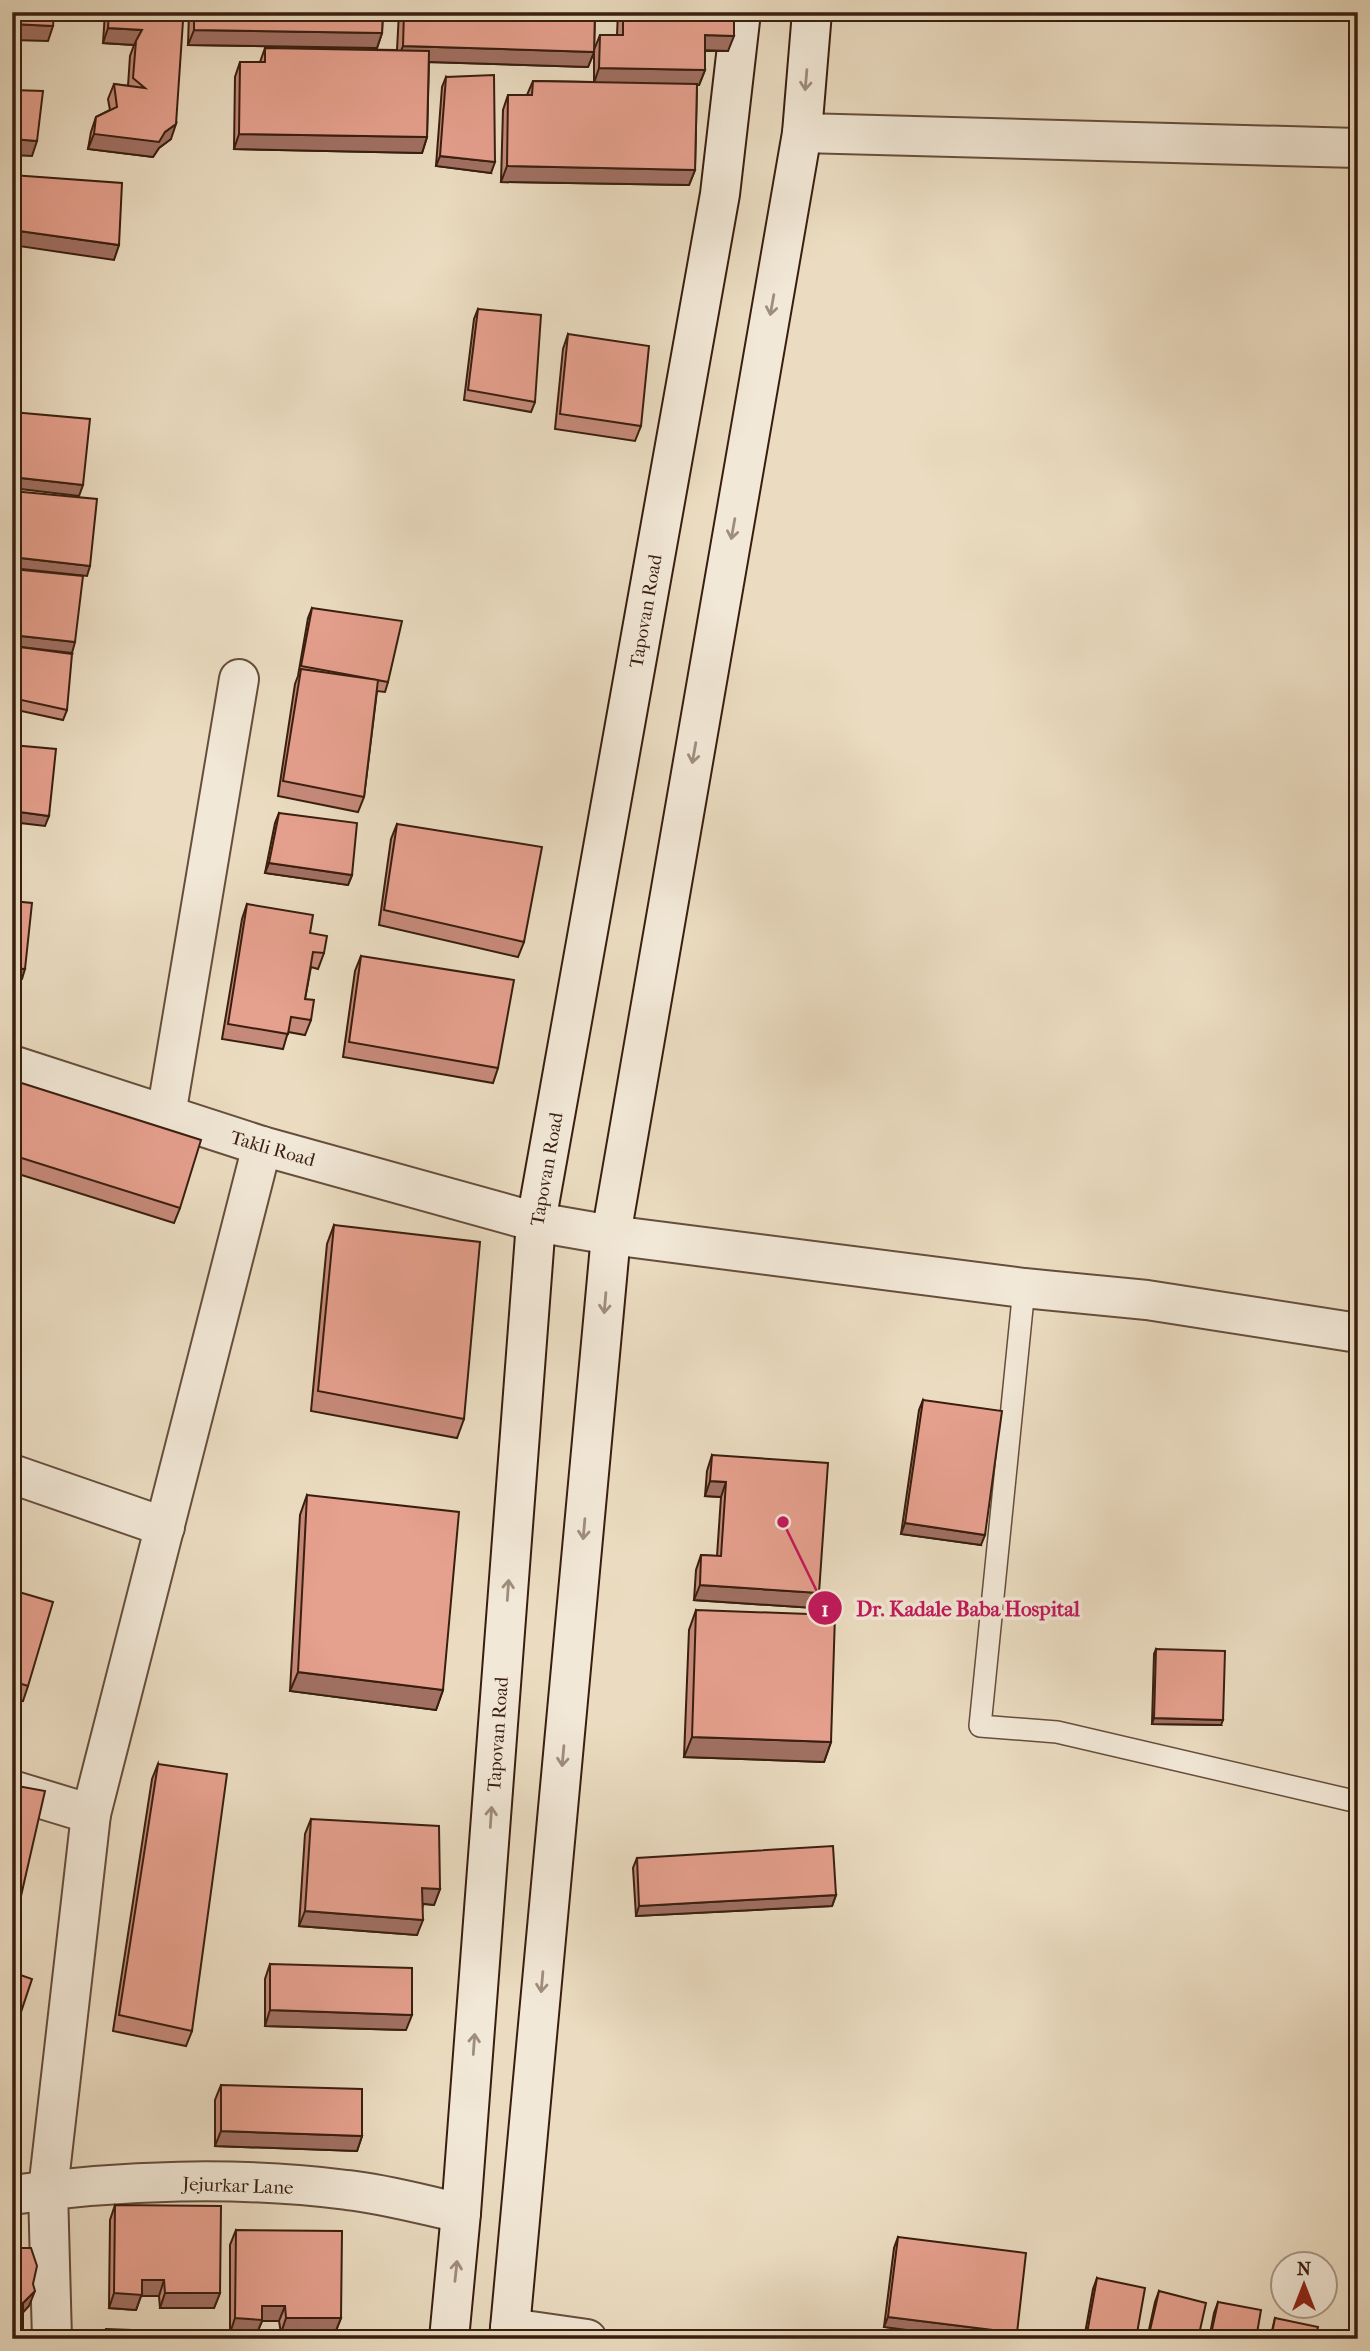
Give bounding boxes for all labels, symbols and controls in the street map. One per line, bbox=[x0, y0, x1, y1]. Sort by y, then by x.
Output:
one-way arrow bbox=[799, 68, 812, 91]
one-way arrow bbox=[765, 293, 778, 316]
one-way arrow bbox=[726, 517, 739, 540]
street label: Tapovan Road bbox=[625, 552, 667, 670]
one-way arrow bbox=[687, 741, 701, 764]
street label: Tapovan Road bbox=[526, 1110, 568, 1228]
street label: Takli Road bbox=[228, 1126, 318, 1172]
one-way arrow bbox=[598, 1291, 611, 1314]
one-way arrow bbox=[577, 1517, 590, 1540]
one-way arrow bbox=[502, 1580, 515, 1602]
callout: Dr. Kadale Baba Hospital bbox=[808, 1587, 1094, 1629]
text: 1 bbox=[821, 1597, 829, 1621]
text: Dr. Kadale Baba Hospital bbox=[856, 1597, 1080, 1621]
street label: Tapovan Road bbox=[483, 1675, 513, 1792]
one-way arrow bbox=[556, 1744, 569, 1767]
one-way arrow bbox=[485, 1806, 498, 1829]
one-way arrow bbox=[535, 1971, 548, 1993]
one-way arrow bbox=[468, 2033, 481, 2056]
street label: Jejurkar Lane bbox=[180, 2173, 294, 2199]
north arrow bbox=[1268, 2250, 1338, 2320]
text: N bbox=[1297, 2258, 1312, 2280]
one-way arrow bbox=[450, 2260, 463, 2283]

